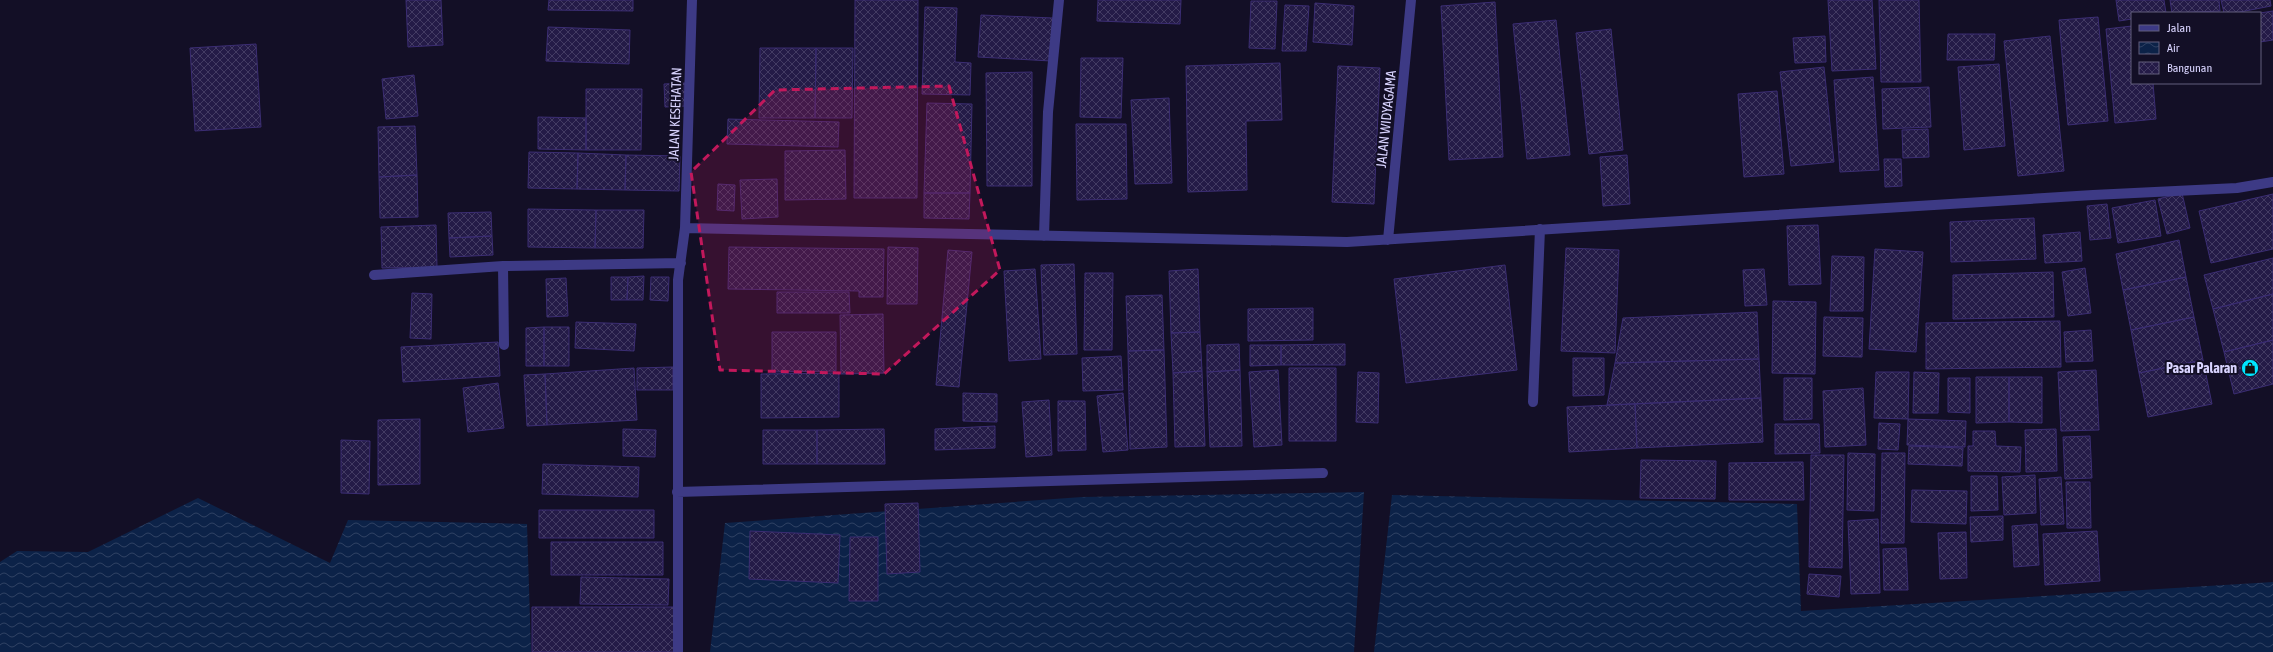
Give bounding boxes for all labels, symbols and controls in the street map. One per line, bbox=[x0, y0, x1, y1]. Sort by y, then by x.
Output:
legend bbox=[2131, 12, 2261, 84]
text: Jalan bbox=[2167, 21, 2191, 35]
text: Air bbox=[2167, 41, 2180, 55]
text: Bangunan bbox=[2167, 61, 2212, 75]
street label: JALAN KESEHATAN bbox=[665, 67, 685, 161]
street label: JALAN WIDYAGAMA bbox=[1373, 69, 1399, 168]
shop icon: Pasar Palaran bbox=[2240, 358, 2260, 378]
place label: Pasar Palaran bbox=[2166, 360, 2237, 376]

